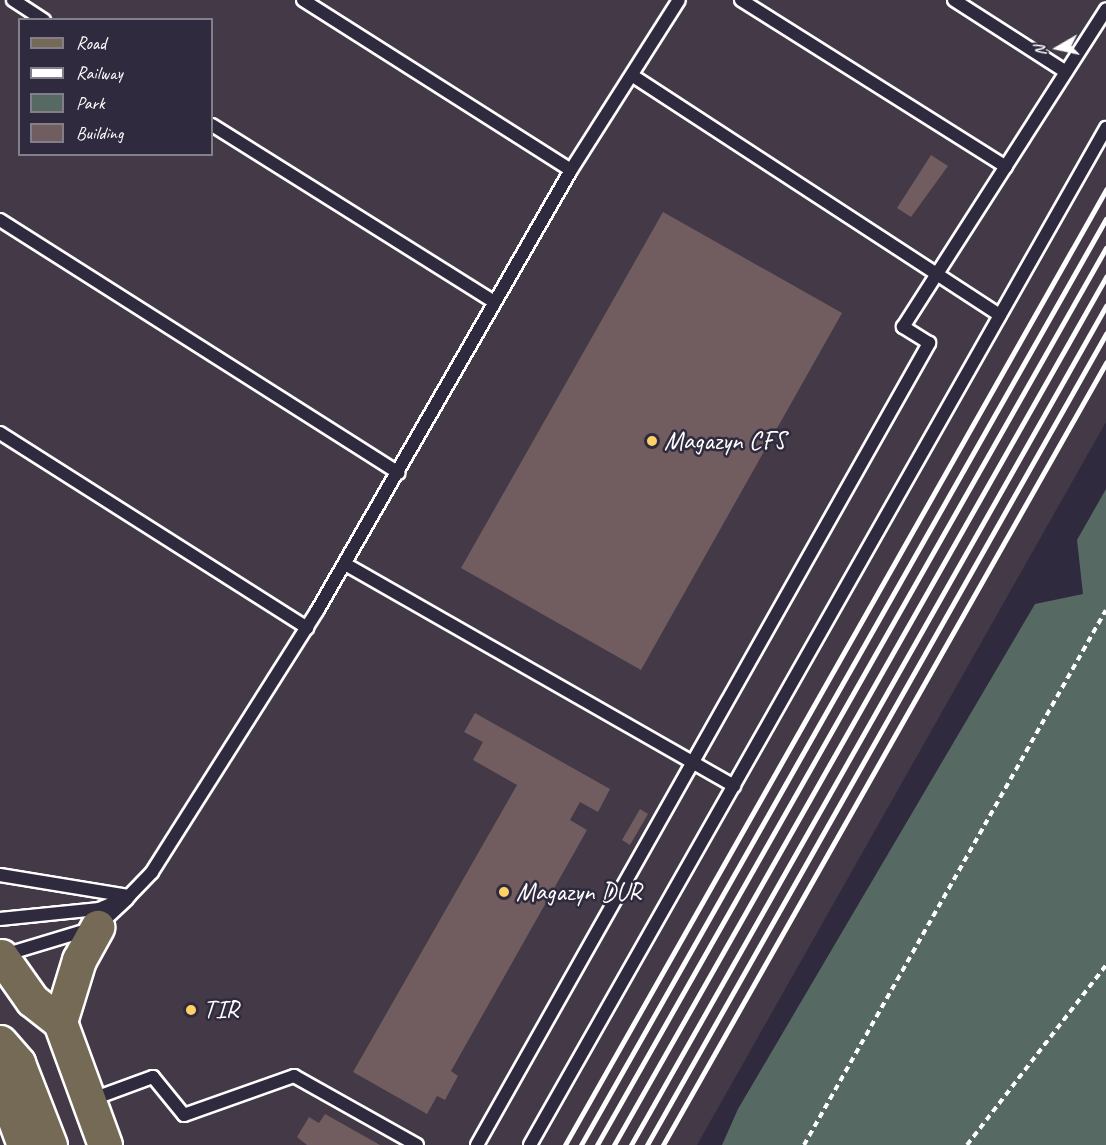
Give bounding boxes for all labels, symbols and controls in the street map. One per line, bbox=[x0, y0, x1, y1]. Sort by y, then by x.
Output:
legend bbox=[18, 18, 213, 156]
north arrow bbox=[1028, 18, 1088, 78]
text: Road bbox=[76, 32, 106, 54]
text: N bbox=[1030, 44, 1051, 57]
text: Railway bbox=[76, 62, 123, 84]
text: Park bbox=[76, 92, 105, 114]
text: Building bbox=[76, 122, 123, 144]
place label: Magazyn CFS bbox=[664, 425, 786, 457]
marker: Magazyn CFS bbox=[645, 434, 659, 448]
place label: Magazyn DUR bbox=[516, 876, 641, 908]
marker: Magazyn DUR bbox=[497, 885, 511, 899]
place label: TIR bbox=[203, 994, 239, 1026]
marker: TIR bbox=[184, 1003, 198, 1017]

